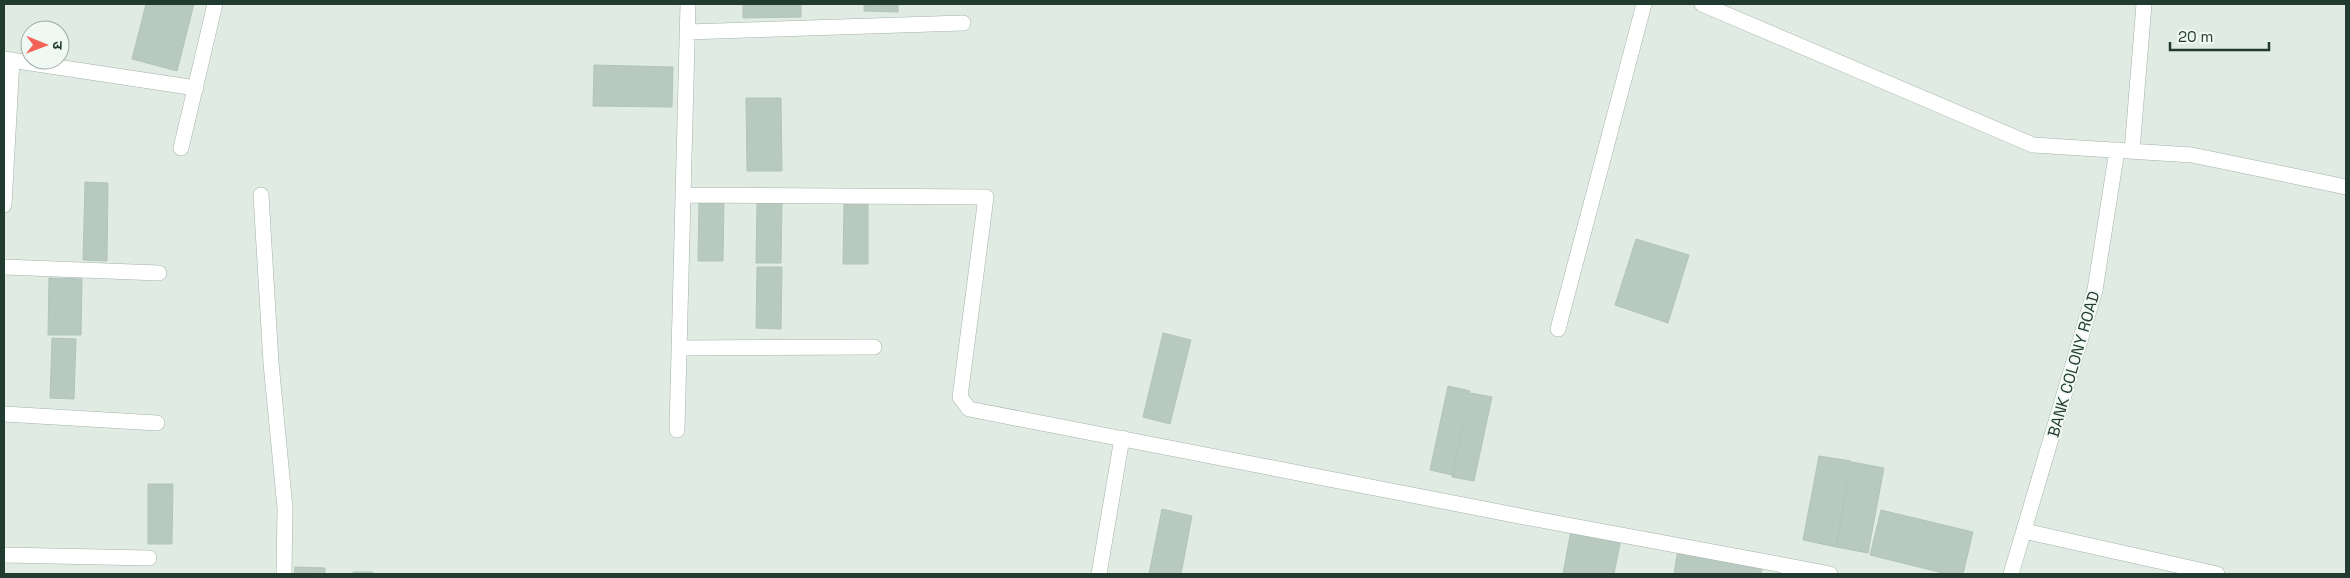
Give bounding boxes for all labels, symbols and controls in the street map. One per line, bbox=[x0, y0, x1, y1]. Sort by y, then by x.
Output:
north arrow bbox=[20, 20, 70, 70]
scale bar bbox=[2170, 20, 2269, 52]
text: 20 m bbox=[2178, 27, 2213, 46]
text: उ bbox=[49, 41, 67, 50]
street label: BANK COLONY ROAD bbox=[2043, 289, 2104, 440]

